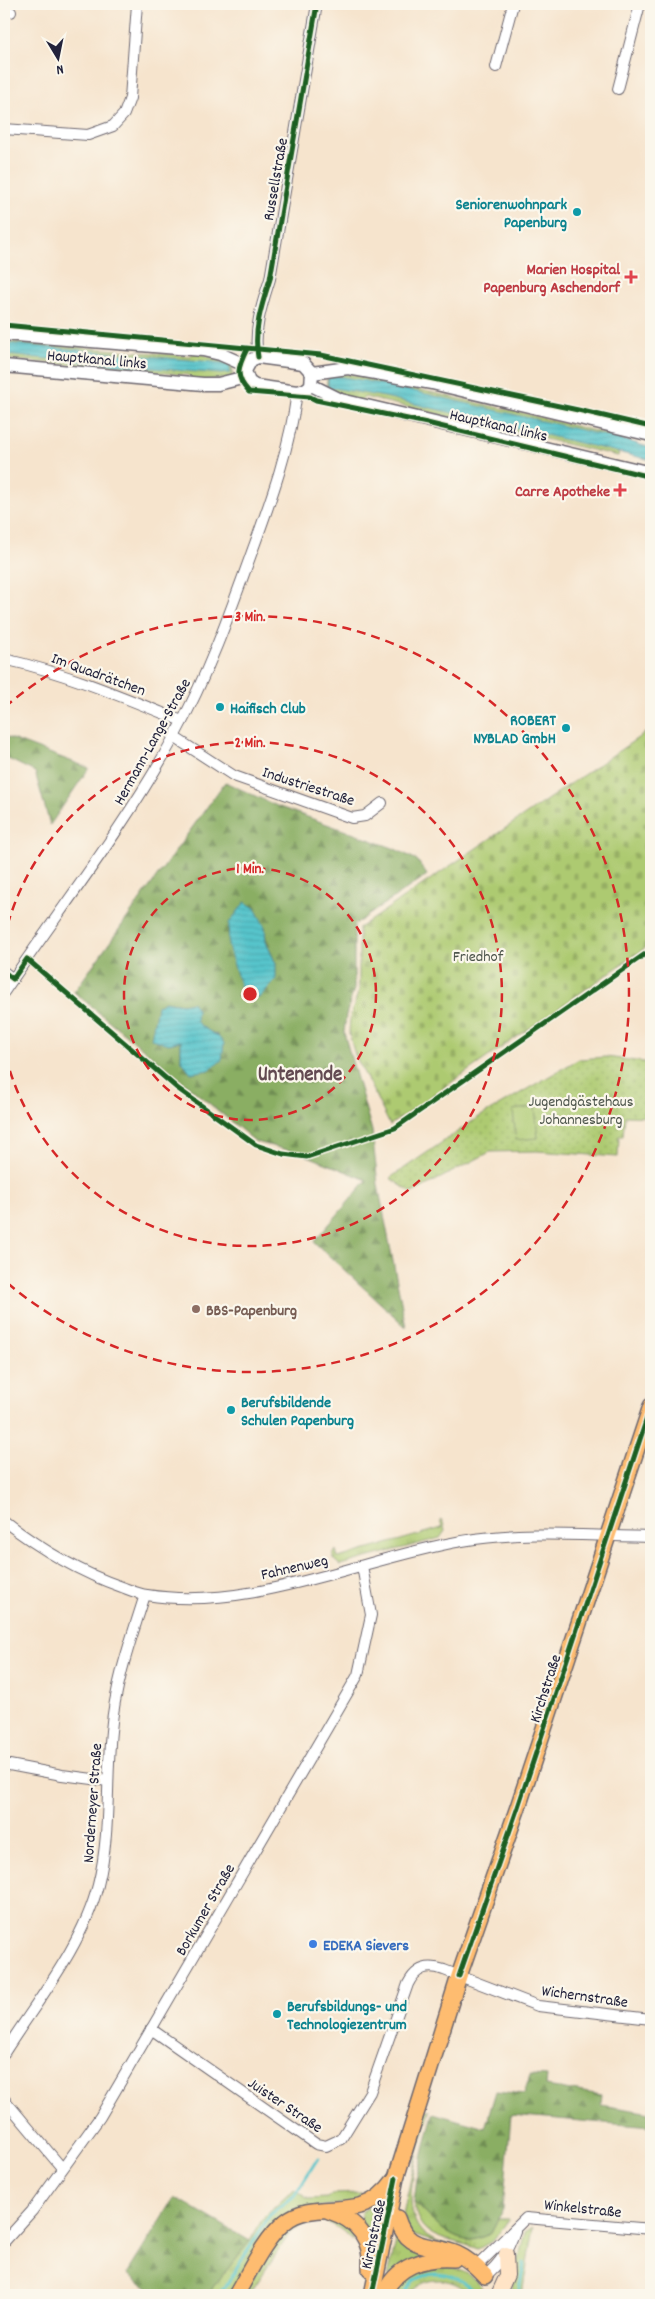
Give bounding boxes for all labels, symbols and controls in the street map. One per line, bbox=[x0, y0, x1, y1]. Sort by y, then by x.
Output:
north arrow bbox=[32, 32, 82, 82]
text: N bbox=[55, 58, 65, 79]
street label: Russellstraße bbox=[258, 136, 295, 223]
place label: Seniorenwohnpark Papenburg bbox=[456, 194, 567, 235]
marker: Seniorenwohnpark Papenburg bbox=[571, 206, 583, 218]
place label: Marien Hospital Papenburg Aschendorf bbox=[483, 259, 621, 300]
marker: Marien Hospital Papenburg Aschendorf bbox=[624, 270, 638, 284]
street label: Hauptkanal links bbox=[46, 345, 148, 376]
street label: Hauptkanal links bbox=[447, 404, 550, 449]
place label: Carre Apotheke bbox=[515, 481, 610, 504]
marker: Carre Apotheke bbox=[614, 484, 626, 496]
text: 3 Min. bbox=[234, 607, 266, 629]
street label: Im Quadrätchen bbox=[48, 648, 149, 703]
street label: Hermann-Lange-Straße bbox=[109, 675, 198, 810]
place label: Haifisch Club bbox=[230, 698, 306, 721]
marker: Haifisch Club bbox=[214, 701, 226, 713]
place label: ROBERT NYBLAD GmbH bbox=[473, 710, 557, 751]
marker: ROBERT NYBLAD GmbH bbox=[560, 722, 572, 734]
text: 2 Min. bbox=[235, 733, 266, 755]
street label: Industriestraße bbox=[259, 762, 357, 813]
text: 1 Min. bbox=[236, 859, 264, 881]
park label: Friedhof bbox=[453, 946, 504, 969]
centre of rings bbox=[241, 985, 259, 1003]
district label: Untenende bbox=[258, 1061, 342, 1091]
park label: Jugendgästehaus Johannesburg bbox=[529, 1091, 634, 1132]
place label: BBS-Papenburg bbox=[206, 1300, 297, 1323]
marker: BBS-Papenburg bbox=[190, 1303, 202, 1315]
place label: Berufsbildende Schulen Papenburg bbox=[241, 1392, 354, 1433]
marker: Berufsbildende Schulen Papenburg bbox=[225, 1404, 237, 1416]
street label: Fahnenweg bbox=[259, 1550, 330, 1587]
street label: Kirchstraße bbox=[525, 1652, 568, 1726]
street label: Norderneyer Straße bbox=[78, 1742, 109, 1864]
street label: Borkumer Straße bbox=[171, 1860, 242, 1961]
place label: EDEKA Sievers bbox=[323, 1935, 409, 1958]
marker: EDEKA Sievers bbox=[307, 1938, 319, 1950]
street label: Wichernstraße bbox=[540, 1980, 629, 2015]
place label: Berufsbildungs- und Technologiezentrum bbox=[287, 1996, 407, 2037]
marker: Berufsbildungs- und Technologiezentrum bbox=[271, 2008, 283, 2020]
street label: Juister Straße bbox=[243, 2073, 327, 2140]
street label: Winkelstraße bbox=[543, 2194, 623, 2225]
street label: Kirchstraße bbox=[356, 2198, 393, 2272]

